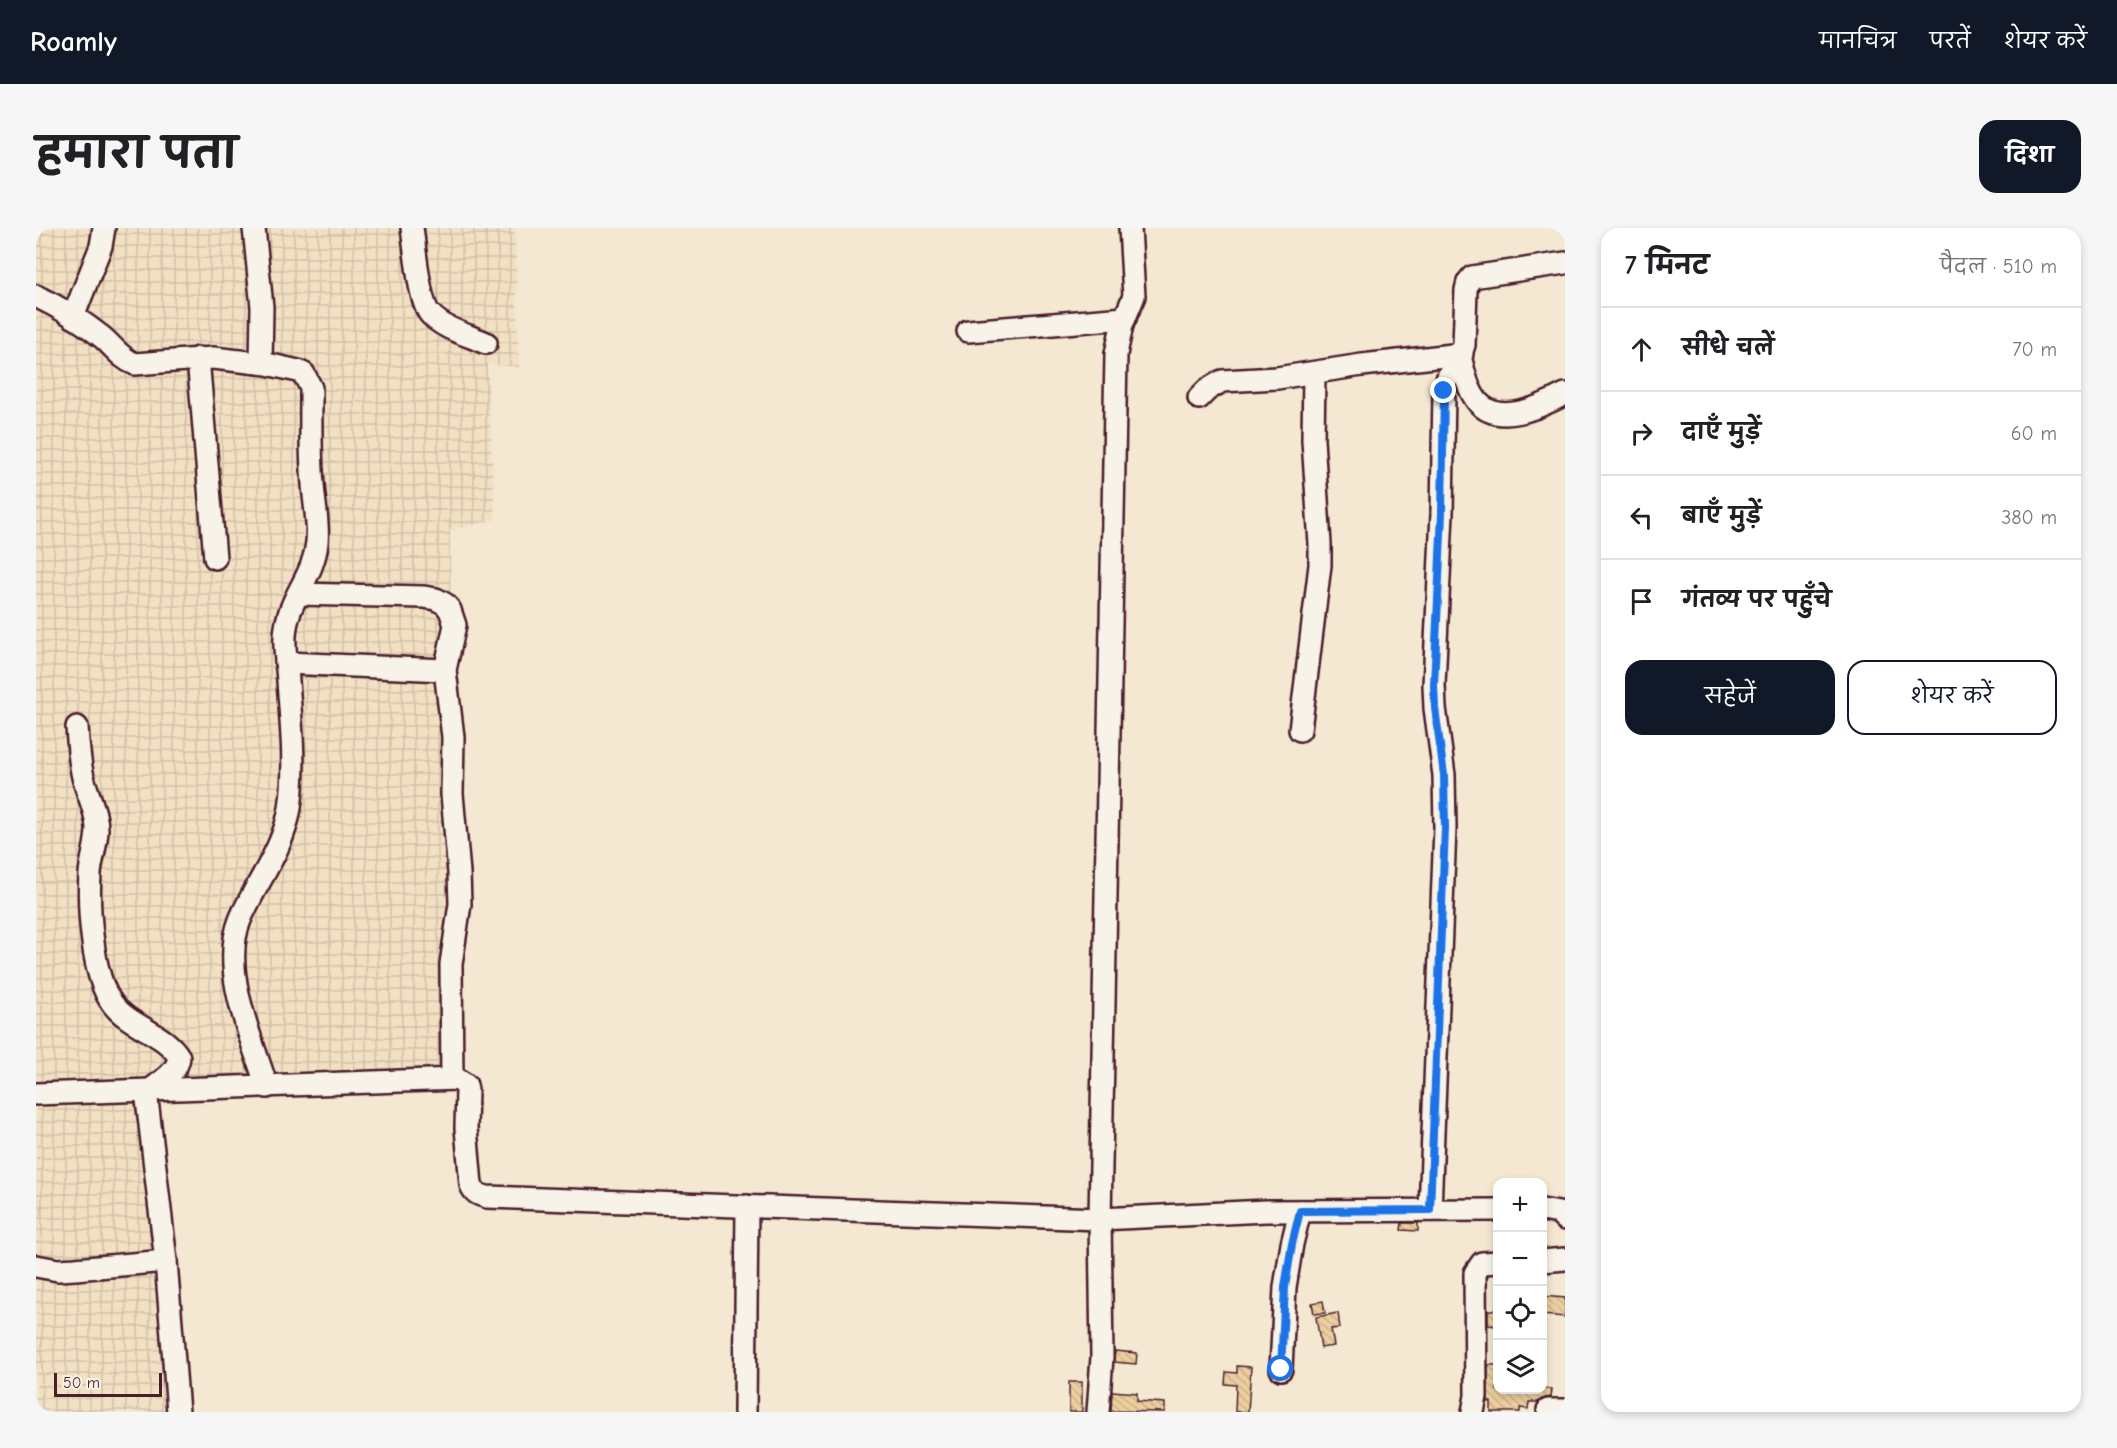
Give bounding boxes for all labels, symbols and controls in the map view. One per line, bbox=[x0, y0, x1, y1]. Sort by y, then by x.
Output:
text: Roamly bbox=[30, 26, 117, 58]
text: मानचित्र bbox=[1819, 29, 1896, 53]
text: परतें bbox=[1929, 29, 1971, 53]
text: शेयर करें bbox=[2004, 29, 2087, 53]
button: दिशा bbox=[1979, 120, 2081, 193]
text: हमारा पता bbox=[36, 129, 238, 178]
text: 7 मिनट bbox=[1625, 251, 1709, 281]
text: पैदल · 510 m bbox=[1940, 255, 2057, 278]
icon: ahead bbox=[1625, 333, 1658, 366]
text: सीधे चलें bbox=[1682, 335, 1774, 361]
text: 70 m bbox=[2012, 338, 2057, 361]
route end bbox=[1430, 377, 1456, 403]
icon: right bbox=[1625, 417, 1658, 450]
text: दाएँ मुड़ें bbox=[1682, 419, 1761, 445]
text: 60 m bbox=[2011, 422, 2057, 445]
icon: left bbox=[1625, 501, 1658, 534]
text: बाएँ मुड़ें bbox=[1682, 503, 1761, 529]
text: 380 m bbox=[2001, 506, 2057, 529]
icon: arrive bbox=[1625, 585, 1658, 618]
text: गंतव्य पर पहुँचे bbox=[1682, 587, 1831, 613]
button: सहेजें bbox=[1625, 660, 1835, 735]
button: शेयर करें bbox=[1847, 660, 2057, 735]
map controls bbox=[1493, 1178, 1547, 1394]
button: + bbox=[1493, 1178, 1547, 1232]
button: − bbox=[1493, 1232, 1547, 1286]
button: locate bbox=[1493, 1286, 1547, 1340]
button: layers bbox=[1493, 1340, 1547, 1394]
route start bbox=[1267, 1355, 1293, 1381]
scale bar bbox=[54, 1370, 162, 1398]
text: 50 m bbox=[63, 1374, 100, 1392]

